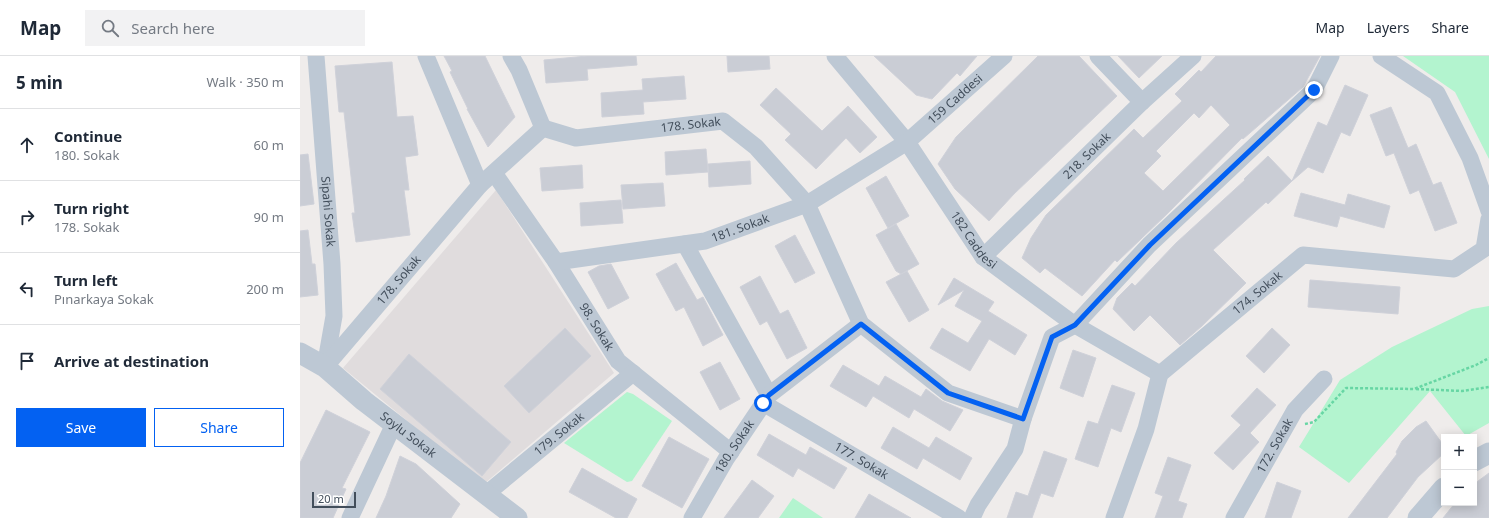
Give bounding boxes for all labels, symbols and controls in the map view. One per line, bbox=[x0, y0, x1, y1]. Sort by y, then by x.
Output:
search box bbox=[85, 10, 365, 46]
text: Map bbox=[20, 15, 61, 41]
icon: search bbox=[99, 17, 121, 39]
text: Search here bbox=[131, 18, 215, 38]
text: Map bbox=[1316, 18, 1345, 37]
text: Layers bbox=[1367, 18, 1409, 37]
text: Share bbox=[1431, 18, 1469, 37]
street label: 159 Caddesi bbox=[924, 70, 986, 128]
text: 5 min bbox=[16, 71, 63, 94]
text: Walk · 350 m bbox=[206, 73, 284, 91]
route end bbox=[1305, 81, 1323, 99]
street label: 178. Sokak bbox=[660, 112, 722, 136]
text: Continue bbox=[54, 126, 122, 146]
street label: 218. Sokak bbox=[1059, 128, 1114, 183]
icon: ahead bbox=[16, 134, 38, 156]
text: 60 m bbox=[254, 136, 284, 154]
text: 180. Sokak bbox=[54, 146, 119, 164]
street label: Sipahi Sokak bbox=[317, 175, 340, 248]
text: Turn right bbox=[54, 198, 129, 218]
icon: right bbox=[16, 206, 38, 228]
text: 90 m bbox=[254, 208, 284, 226]
street label: 182 Caddesi bbox=[947, 208, 1001, 272]
street label: 181. Sokak bbox=[709, 209, 772, 246]
text: 178. Sokak bbox=[54, 218, 119, 236]
street label: 178. Sokak bbox=[372, 251, 425, 308]
street label: 174. Sokak bbox=[1228, 266, 1286, 318]
text: Turn left bbox=[54, 270, 118, 290]
icon: left bbox=[16, 278, 38, 300]
text: 200 m bbox=[246, 280, 284, 298]
text: Pınarkaya Sokak bbox=[54, 290, 154, 308]
street label: 98. Sokak bbox=[576, 299, 619, 354]
icon: arrive bbox=[16, 350, 38, 372]
text: Arrive at destination bbox=[54, 351, 209, 371]
route start bbox=[754, 394, 772, 412]
street label: Soylu Sokak bbox=[377, 407, 441, 462]
street label: 179. Sokak bbox=[530, 407, 588, 459]
button: Save bbox=[16, 408, 146, 447]
button: Share bbox=[154, 408, 284, 447]
street label: 172. Sokak bbox=[1252, 415, 1297, 476]
street label: 180. Sokak bbox=[711, 416, 758, 476]
map controls bbox=[1441, 434, 1477, 506]
button: + bbox=[1441, 434, 1477, 470]
street label: 177. Sokak bbox=[831, 438, 892, 483]
button: − bbox=[1441, 470, 1477, 506]
scale bar bbox=[312, 490, 356, 509]
text: 20 m bbox=[318, 491, 344, 506]

